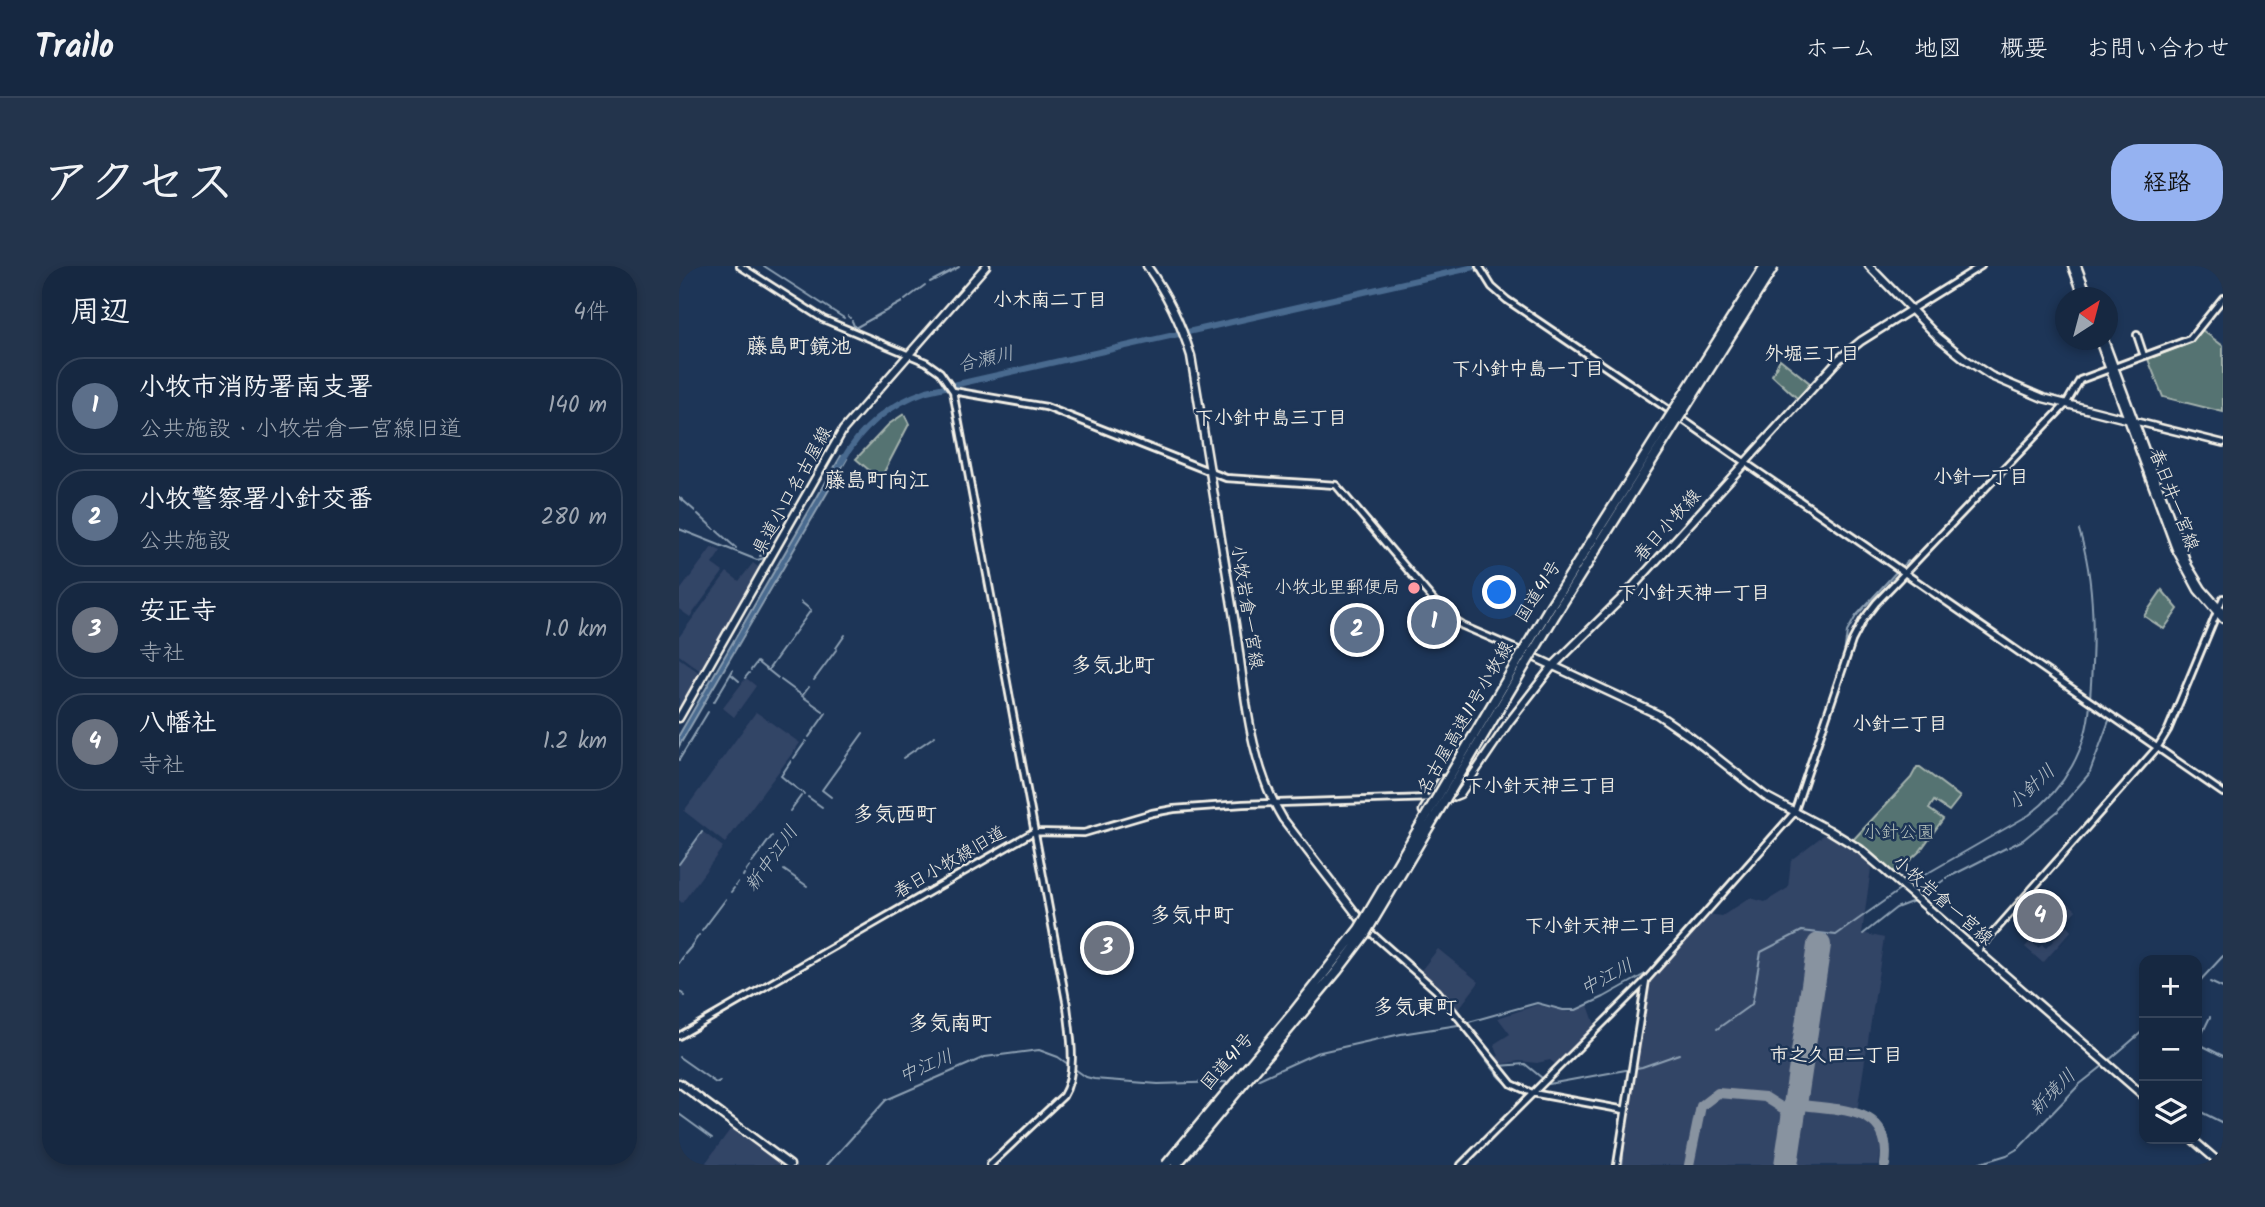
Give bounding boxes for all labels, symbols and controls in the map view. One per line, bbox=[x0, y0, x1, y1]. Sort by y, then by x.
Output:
text: Trailo bbox=[35, 22, 114, 75]
text: ホーム bbox=[1805, 30, 1876, 69]
text: 地図 bbox=[1914, 30, 1962, 69]
text: 概要 bbox=[2000, 30, 2048, 69]
text: お問い合わせ bbox=[2086, 30, 2230, 69]
button: 経路 bbox=[2111, 144, 2223, 221]
text: アクセス bbox=[42, 146, 235, 224]
district label: 小木南二丁目 bbox=[993, 286, 1107, 316]
north arrow bbox=[2055, 287, 2118, 350]
text: 周辺 bbox=[70, 289, 130, 337]
text: 4件 bbox=[573, 295, 609, 331]
district label: 藤島町鏡池 bbox=[747, 331, 852, 364]
water label: 合瀬川 bbox=[955, 339, 1017, 381]
district label: 外堀三丁目 bbox=[1764, 340, 1860, 370]
district label: 下小針中島一丁目 bbox=[1452, 355, 1604, 385]
text: 小牧市消防署南支署 bbox=[139, 367, 373, 409]
text: 1 bbox=[92, 388, 98, 424]
text: 140 m bbox=[548, 388, 607, 424]
district label: 下小針中島三丁目 bbox=[1195, 404, 1347, 434]
text: 公共施設 · 小牧岩倉一宮線旧道 bbox=[139, 412, 462, 448]
street label: 県道小口名古屋線 bbox=[745, 421, 841, 561]
street label: 春日井一宮線 bbox=[2140, 444, 2206, 556]
district label: 小針一丁目 bbox=[1933, 463, 2029, 493]
district label: 藤島町向江 bbox=[825, 465, 930, 498]
text: 小牧警察署小針交番 bbox=[139, 479, 373, 521]
street label: 春日小牧線 bbox=[1627, 483, 1709, 569]
text: 2 bbox=[88, 500, 102, 536]
text: 280 m bbox=[541, 500, 607, 536]
text: 公共施設 bbox=[139, 524, 231, 560]
street label: 小牧岩倉一宮線 bbox=[1222, 543, 1270, 671]
street label: 国道41号 bbox=[1508, 555, 1570, 629]
place label: 小牧北里郵便局 bbox=[1274, 574, 1400, 603]
your location bbox=[1482, 575, 1516, 609]
district label: 下小針天神一丁目 bbox=[1618, 579, 1770, 609]
marker: 小牧北里郵便局 bbox=[1406, 580, 1422, 596]
text: 安正寺 bbox=[139, 591, 217, 633]
pin: 1 bbox=[1411, 596, 1457, 648]
pin: 2 bbox=[1334, 604, 1380, 656]
text: 3 bbox=[89, 612, 101, 648]
text: 1.0 km bbox=[545, 612, 607, 648]
text: 寺社 bbox=[139, 636, 185, 672]
street label: 名古屋高速11号小牧線 bbox=[1410, 636, 1522, 800]
district label: 多気北町 bbox=[1071, 650, 1155, 683]
text: 八幡社 bbox=[139, 703, 217, 745]
district label: 小針二丁目 bbox=[1852, 710, 1948, 740]
text: 4 bbox=[89, 724, 101, 760]
text: 1.2 km bbox=[543, 724, 607, 760]
text: 寺社 bbox=[139, 748, 185, 784]
water label: 小針川 bbox=[2001, 758, 2063, 818]
district label: 下小針天神三丁目 bbox=[1465, 772, 1617, 802]
district label: 多気西町 bbox=[853, 799, 937, 832]
water label: 新中江川 bbox=[738, 819, 806, 899]
street label: 春日小牧線旧道 bbox=[888, 819, 1012, 907]
park label: 小針公園 bbox=[1863, 819, 1935, 848]
street label: 小牧岩倉一宮線 bbox=[1885, 849, 1999, 953]
pin: 4 bbox=[2017, 890, 2063, 942]
district label: 多気中町 bbox=[1150, 900, 1234, 933]
district label: 下小針天神二丁目 bbox=[1525, 912, 1677, 942]
pin: 3 bbox=[1084, 922, 1130, 974]
water label: 中江川 bbox=[1575, 951, 1639, 1005]
map controls bbox=[2139, 955, 2202, 1144]
button: + bbox=[2139, 955, 2202, 1018]
district label: 多気東町 bbox=[1373, 992, 1457, 1025]
district label: 多気南町 bbox=[908, 1008, 992, 1041]
button: − bbox=[2139, 1018, 2202, 1081]
street label: 国道41号 bbox=[1194, 1026, 1262, 1098]
district label: 市之久田二丁目 bbox=[1769, 1041, 1903, 1071]
water label: 中江川 bbox=[894, 1042, 958, 1092]
water label: 新境川 bbox=[2022, 1062, 2084, 1124]
button: layers bbox=[2139, 1081, 2202, 1144]

